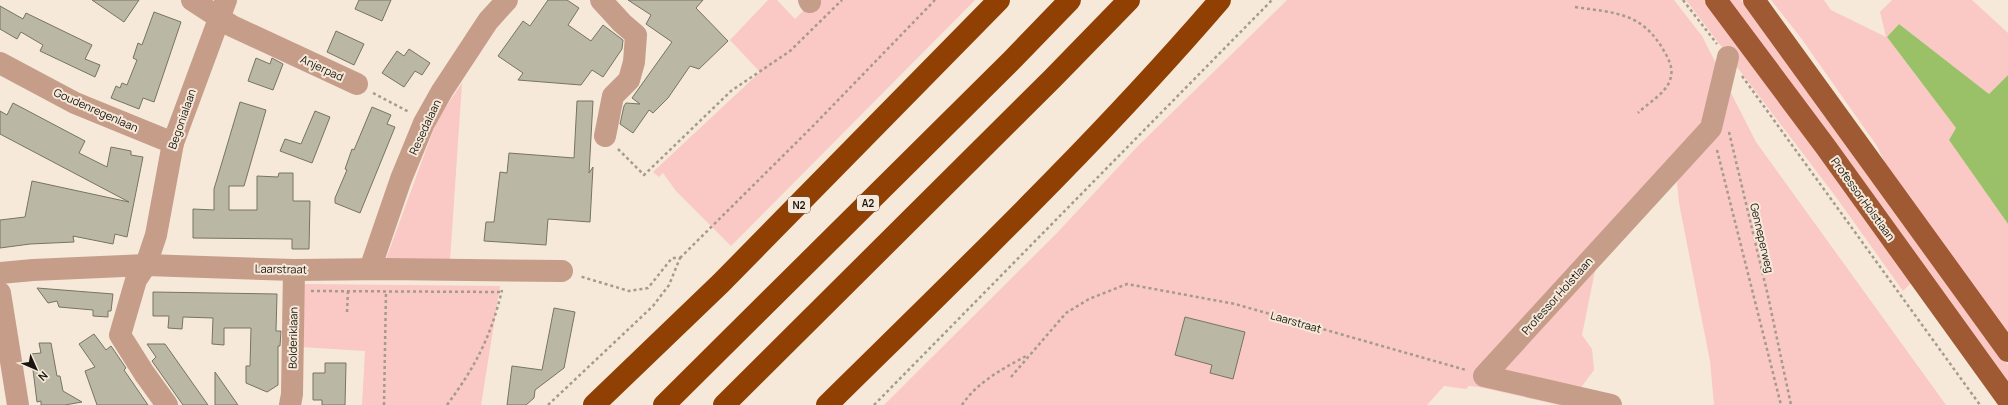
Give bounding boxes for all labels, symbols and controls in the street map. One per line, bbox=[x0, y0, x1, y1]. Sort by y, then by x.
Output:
street label: Anjerpad bbox=[298, 51, 346, 84]
street label: Goudenregenlaan bbox=[52, 84, 141, 135]
street label: Begonialaan bbox=[164, 87, 199, 151]
street label: Resedalaan bbox=[405, 97, 444, 157]
street label: Professor Holstlaan bbox=[1828, 154, 1899, 243]
road number: A2 bbox=[857, 195, 879, 211]
road number: N2 bbox=[788, 197, 810, 213]
street label: Genneperweg bbox=[1747, 201, 1778, 274]
street label: Professor Holstlaan bbox=[1518, 254, 1595, 338]
street label: Laarstraat bbox=[255, 261, 307, 276]
street label: Bolderiklaan bbox=[284, 307, 301, 369]
street label: Laarstraat bbox=[1269, 307, 1323, 336]
north arrow bbox=[16, 349, 56, 389]
text: N bbox=[35, 368, 52, 385]

